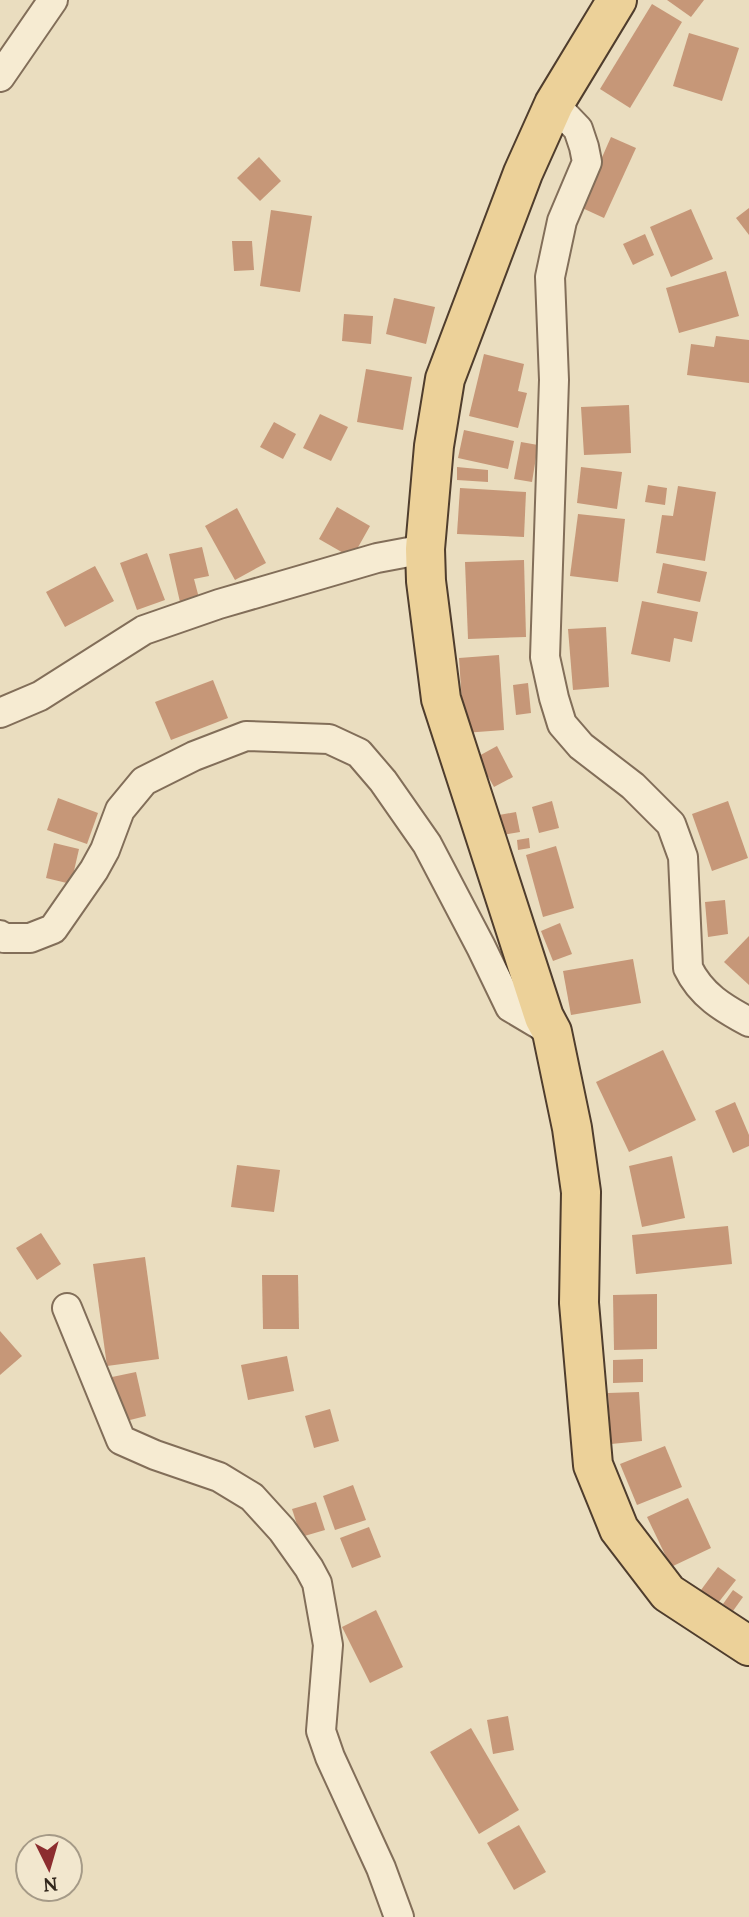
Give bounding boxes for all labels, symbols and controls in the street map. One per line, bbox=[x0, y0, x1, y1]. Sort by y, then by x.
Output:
north arrow bbox=[14, 1833, 84, 1903]
text: N bbox=[42, 1872, 59, 1898]

